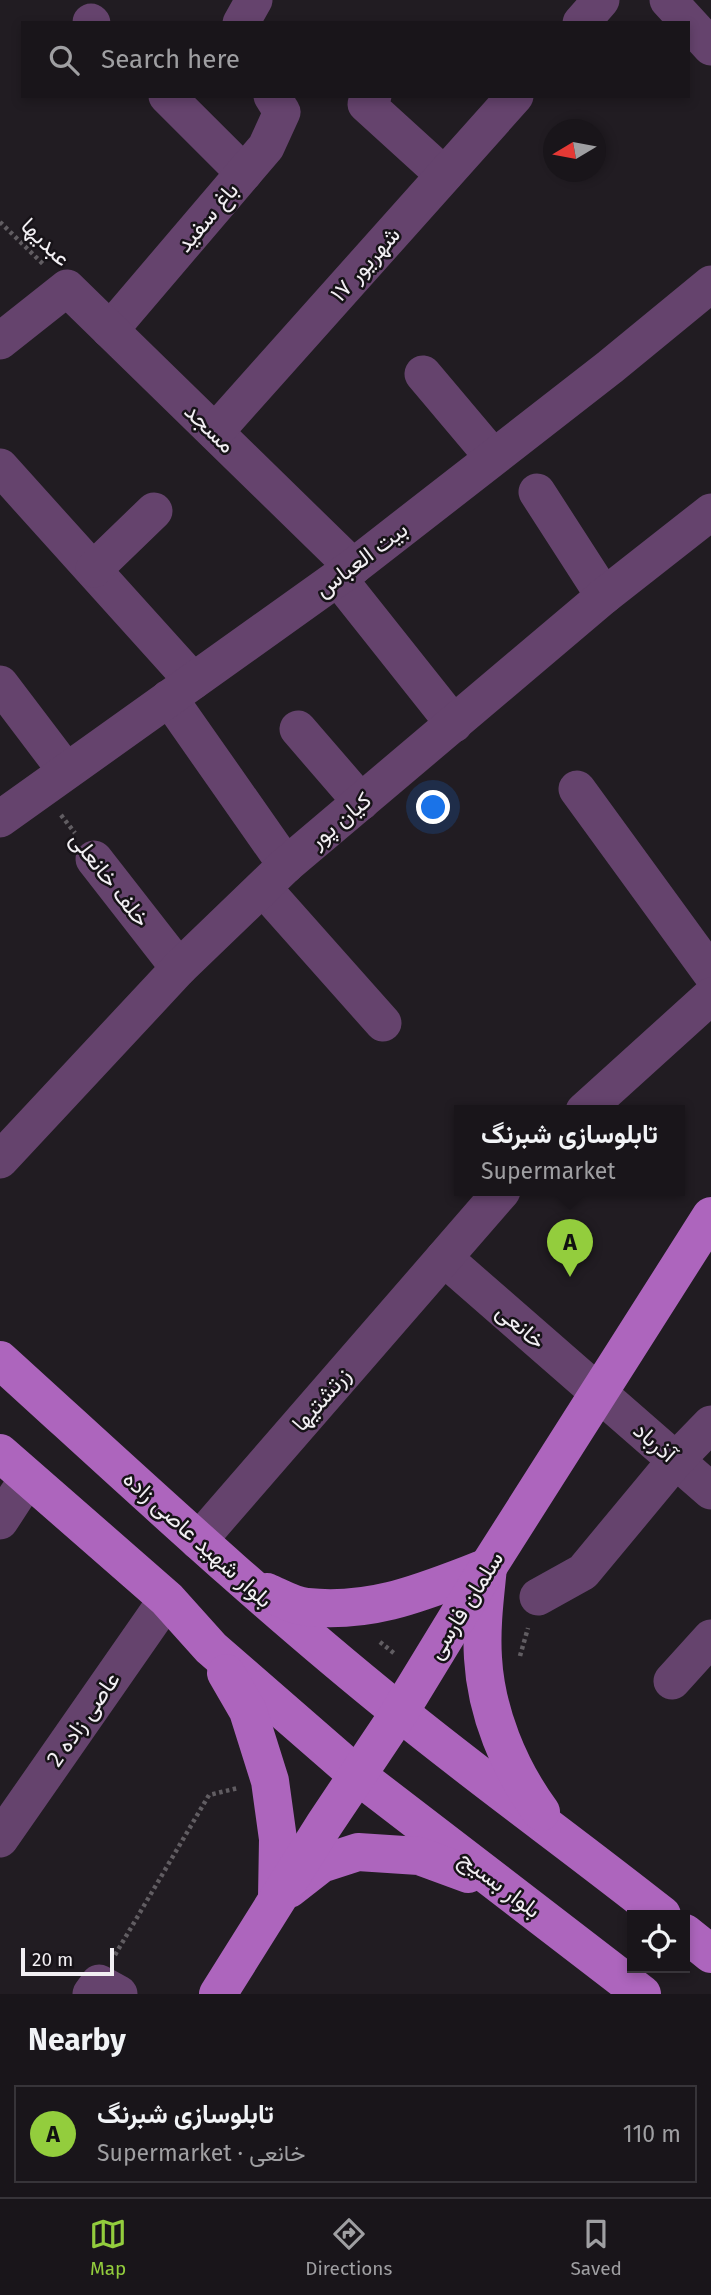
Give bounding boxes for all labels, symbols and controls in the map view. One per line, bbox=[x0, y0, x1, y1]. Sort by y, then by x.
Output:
search box bbox=[21, 21, 690, 98]
icon: search bbox=[45, 41, 83, 79]
text: Search here bbox=[101, 44, 240, 75]
north arrow bbox=[543, 119, 606, 182]
street label: باغ سفید bbox=[170, 176, 246, 259]
street label: عبدیها bbox=[15, 212, 77, 273]
street label: ۱۷ شهریور bbox=[324, 221, 407, 308]
street label: مسجد bbox=[179, 397, 241, 459]
street label: بیت العباس bbox=[309, 515, 413, 603]
street label: کیان پور bbox=[302, 786, 378, 856]
your location bbox=[416, 790, 450, 824]
street label: خلف خانعلی bbox=[64, 826, 156, 932]
popup bbox=[454, 1105, 685, 1196]
text: تابلوسازی شبرنگ bbox=[481, 1119, 658, 1150]
text: Supermarket bbox=[481, 1157, 616, 1185]
pin: A bbox=[547, 1219, 593, 1277]
street label: خانعی bbox=[491, 1297, 551, 1355]
street label: زرتشتیها bbox=[286, 1361, 357, 1437]
street label: آذرباد bbox=[627, 1416, 683, 1470]
street label: بلوار شهید عاصی زاده bbox=[117, 1465, 279, 1614]
street label: سلمان فارسی bbox=[421, 1546, 510, 1665]
street label: عاصی زاده 2 bbox=[40, 1666, 127, 1772]
street label: بلوار بسیج bbox=[452, 1844, 546, 1925]
map controls bbox=[627, 1910, 690, 1973]
button: locate bbox=[627, 1910, 690, 1973]
scale bar bbox=[21, 1945, 114, 1977]
text: 20 m bbox=[32, 1948, 73, 1971]
text: Nearby bbox=[28, 2022, 126, 2058]
text: تابلوسازی شبرنگ bbox=[97, 2099, 274, 2130]
text: A bbox=[46, 2120, 60, 2148]
text: 110 m bbox=[623, 2120, 681, 2148]
text: Supermarket · خانعی bbox=[97, 2139, 305, 2167]
tab: Map bbox=[89, 2215, 127, 2280]
tab: Directions bbox=[305, 2215, 392, 2280]
tab: Saved bbox=[571, 2215, 622, 2280]

